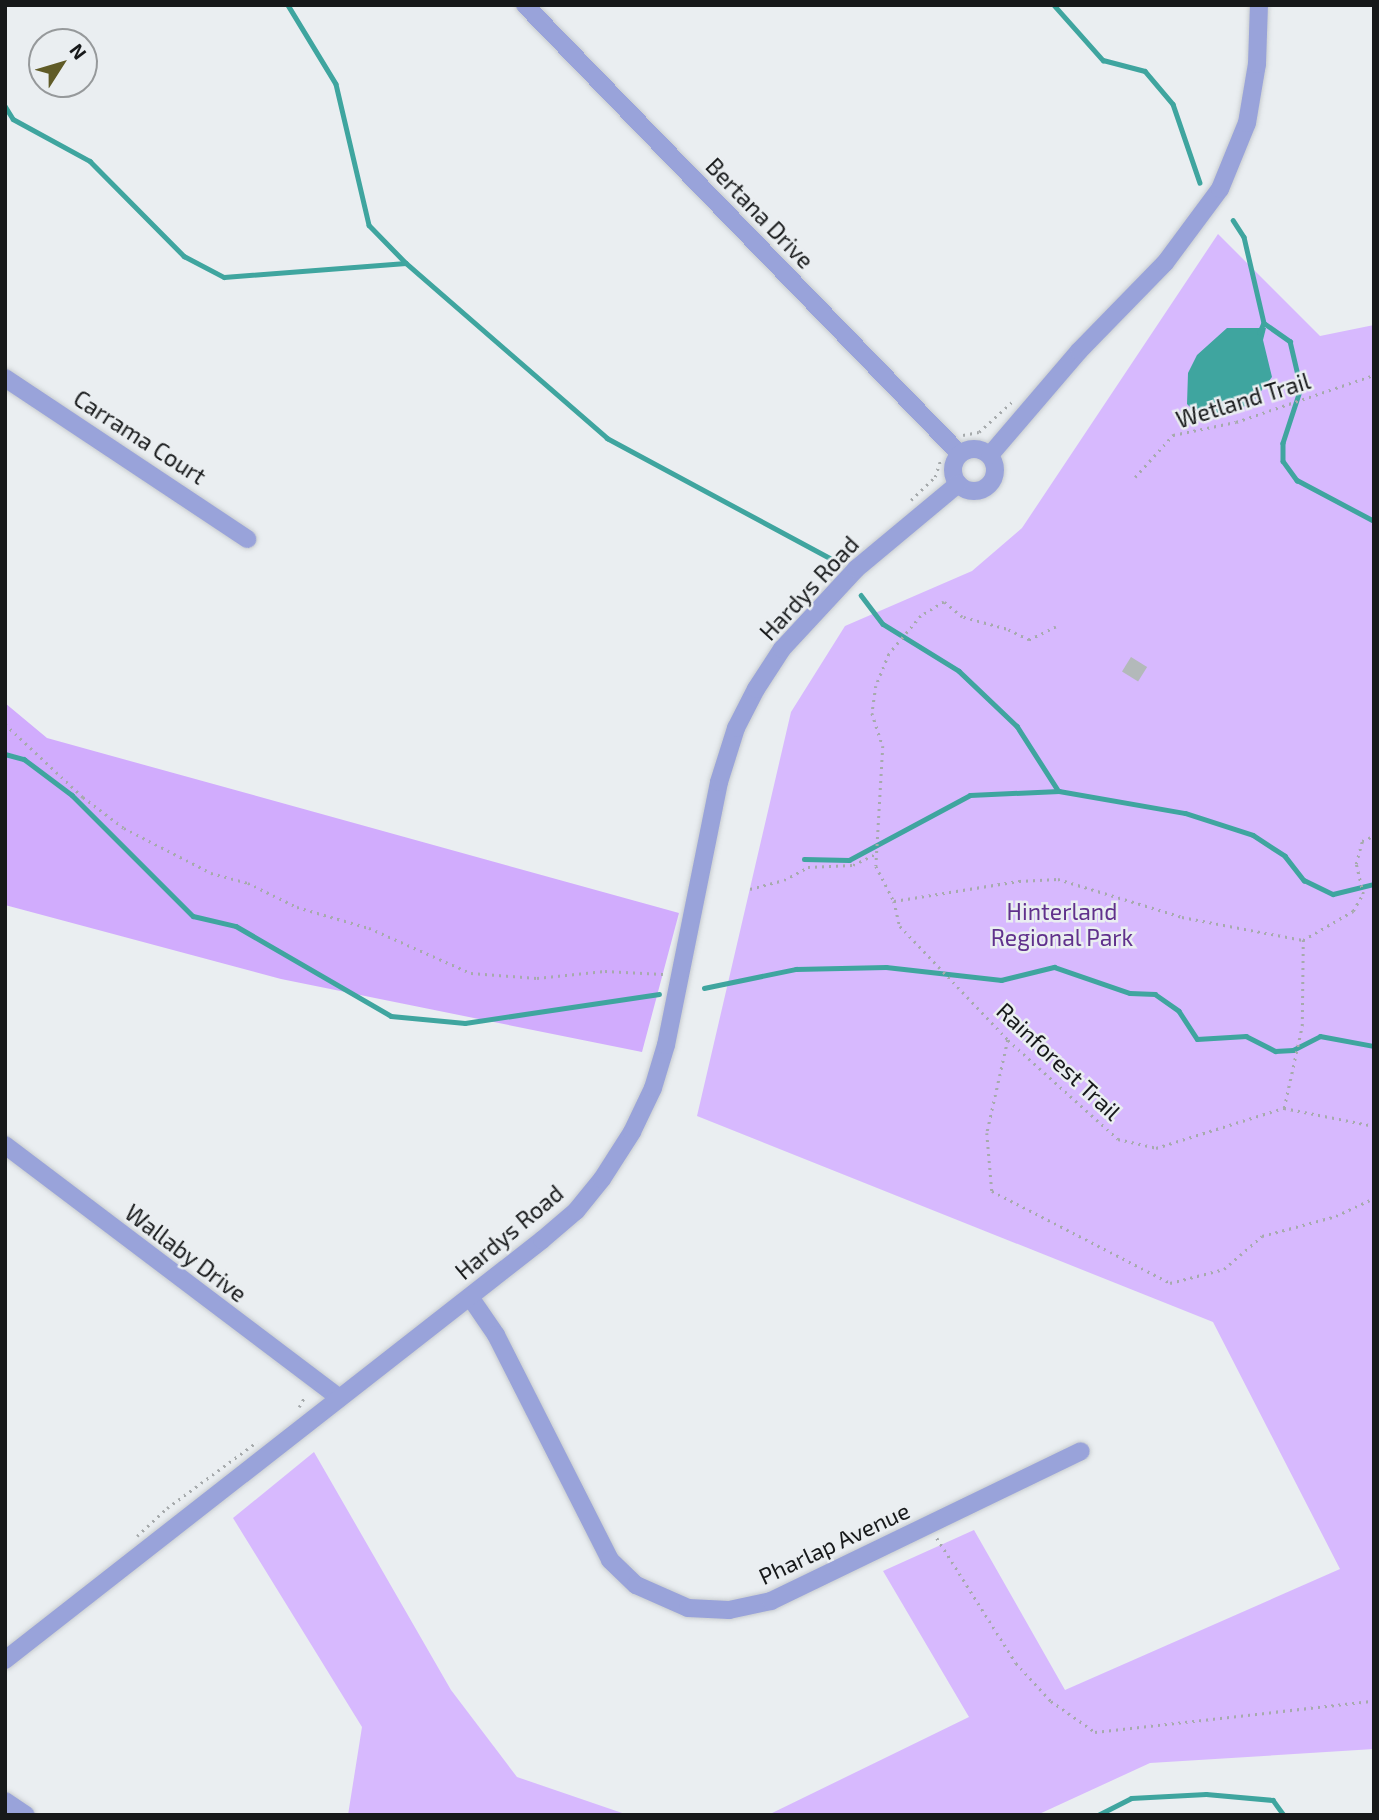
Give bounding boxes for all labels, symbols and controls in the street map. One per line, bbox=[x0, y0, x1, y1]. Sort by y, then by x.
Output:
north arrow bbox=[28, 28, 98, 98]
text: N bbox=[65, 39, 92, 64]
street label: Bertana Drive bbox=[700, 152, 820, 274]
street label: Wetland Trail bbox=[1172, 366, 1314, 434]
street label: Carrama Court bbox=[69, 384, 211, 490]
street label: Hardys Road bbox=[754, 530, 864, 646]
park label: Hinterland Regional Park bbox=[990, 897, 1134, 951]
street label: Rainforest Trail bbox=[991, 996, 1127, 1126]
street label: Hardys Road bbox=[450, 1179, 568, 1285]
street label: Wallaby Drive bbox=[120, 1198, 252, 1308]
street label: Pharlap Avenue bbox=[754, 1496, 914, 1590]

